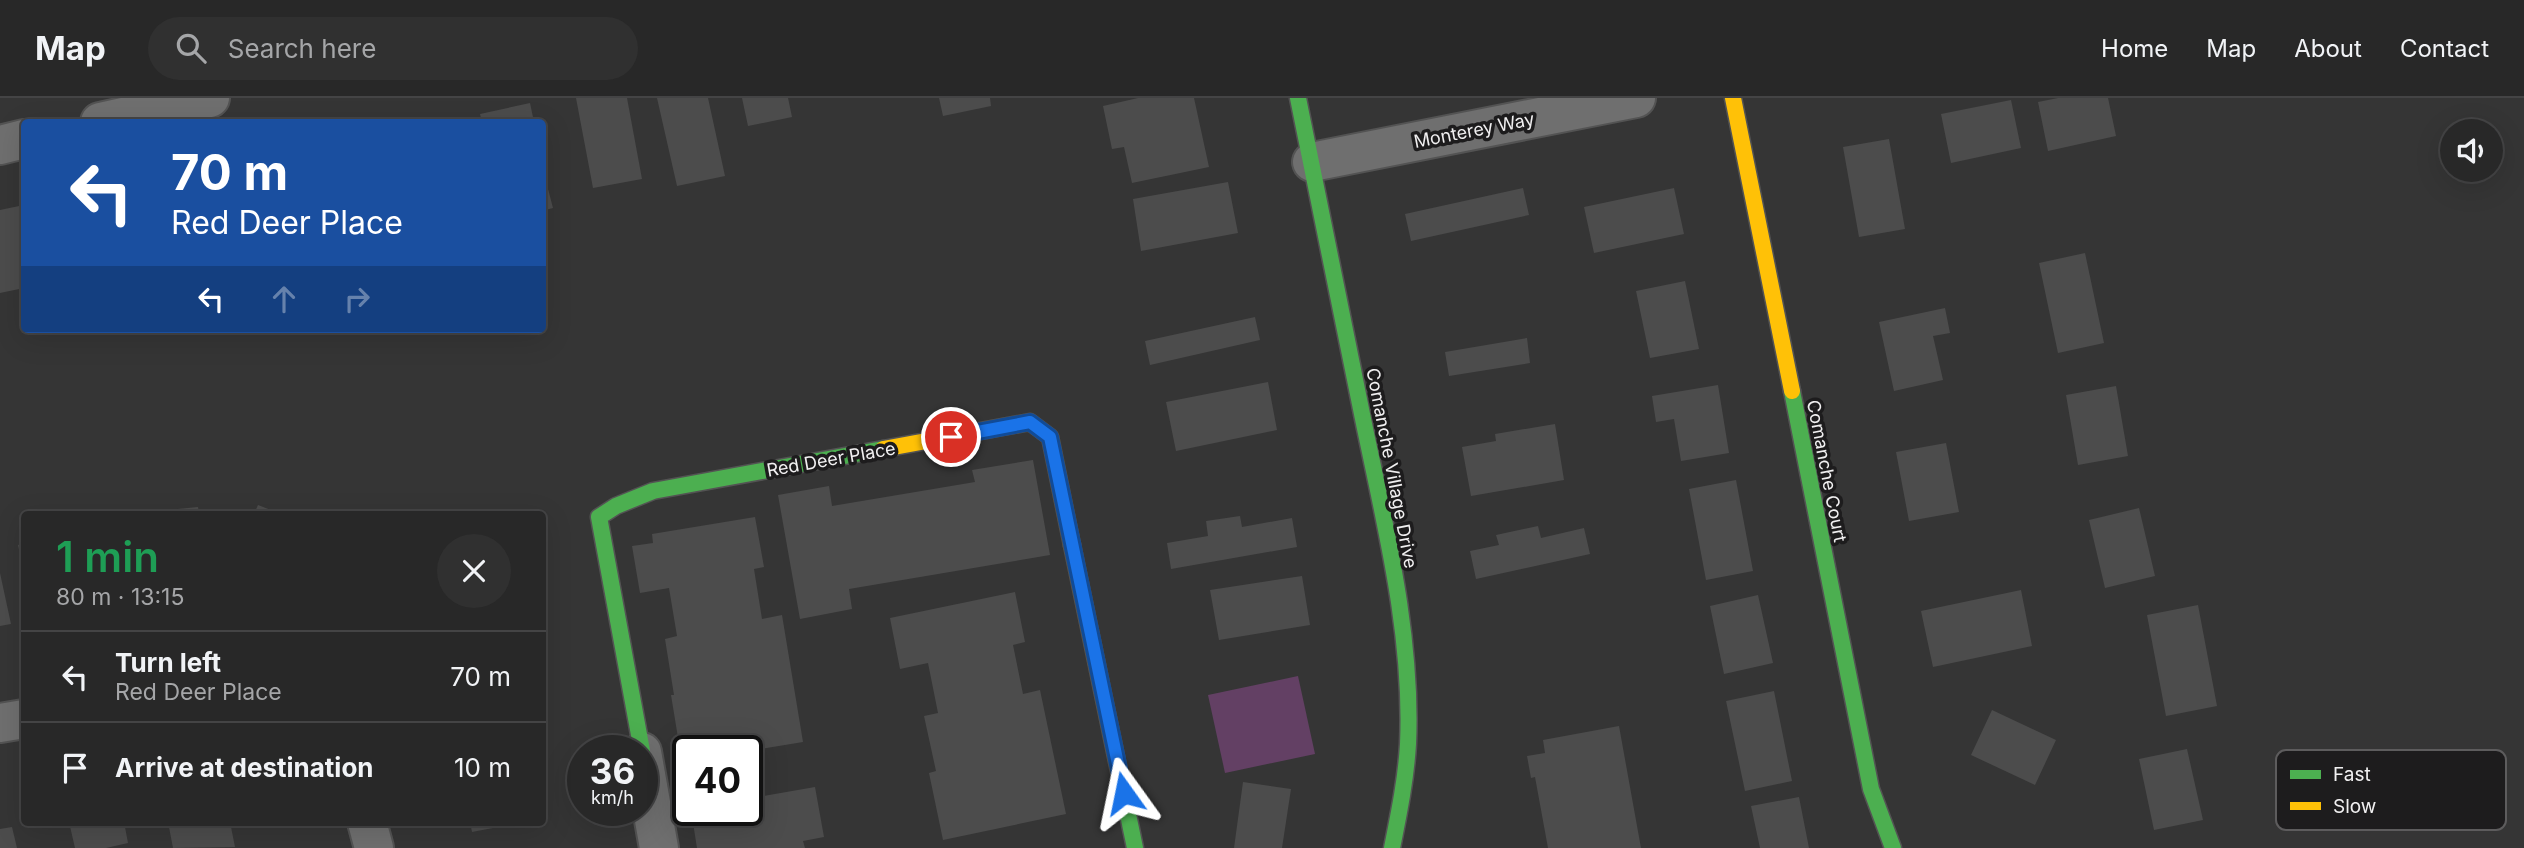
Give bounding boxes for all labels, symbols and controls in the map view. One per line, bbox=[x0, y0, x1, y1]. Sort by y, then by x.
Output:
search box bbox=[148, 17, 638, 80]
text: Map bbox=[35, 28, 106, 68]
icon: search bbox=[172, 29, 210, 67]
text: Search here bbox=[228, 33, 376, 64]
text: Home bbox=[2101, 34, 2168, 63]
text: Map bbox=[2206, 34, 2256, 63]
text: About bbox=[2294, 34, 2362, 63]
text: Contact bbox=[2400, 34, 2489, 63]
street label: Monterey Way bbox=[1412, 108, 1536, 152]
map controls bbox=[2440, 119, 2503, 182]
button: sound bbox=[2440, 119, 2503, 182]
text: 70 m bbox=[171, 143, 288, 202]
icon: left bbox=[56, 147, 147, 238]
text: Red Deer Place bbox=[171, 203, 403, 242]
icon: left bbox=[192, 280, 230, 318]
icon: ahead bbox=[265, 280, 303, 318]
icon: right bbox=[338, 280, 376, 318]
street label: Comanche Village Drive bbox=[1362, 366, 1422, 570]
street label: Comanche Court bbox=[1803, 398, 1851, 544]
pin bbox=[921, 407, 981, 467]
icon: arrive bbox=[932, 418, 970, 456]
street label: Red Deer Place bbox=[765, 437, 897, 481]
text: 1 min bbox=[56, 531, 159, 582]
button: close bbox=[437, 534, 511, 608]
text: 80 m · 13:15 bbox=[56, 583, 184, 611]
text: Turn left bbox=[115, 647, 221, 678]
icon: left bbox=[56, 658, 94, 696]
text: 70 m bbox=[450, 661, 511, 692]
text: Red Deer Place bbox=[115, 678, 282, 706]
speed limit sign: 40 bbox=[672, 735, 763, 826]
icon: arrive bbox=[56, 749, 94, 787]
text: 36 bbox=[590, 750, 635, 792]
legend bbox=[2276, 750, 2506, 830]
text: Arrive at destination bbox=[115, 752, 374, 783]
text: 10 m bbox=[454, 752, 511, 783]
position arrow bbox=[1087, 756, 1161, 830]
text: Fast bbox=[2333, 763, 2371, 786]
text: km/h bbox=[591, 787, 634, 808]
text: Slow bbox=[2333, 795, 2376, 818]

